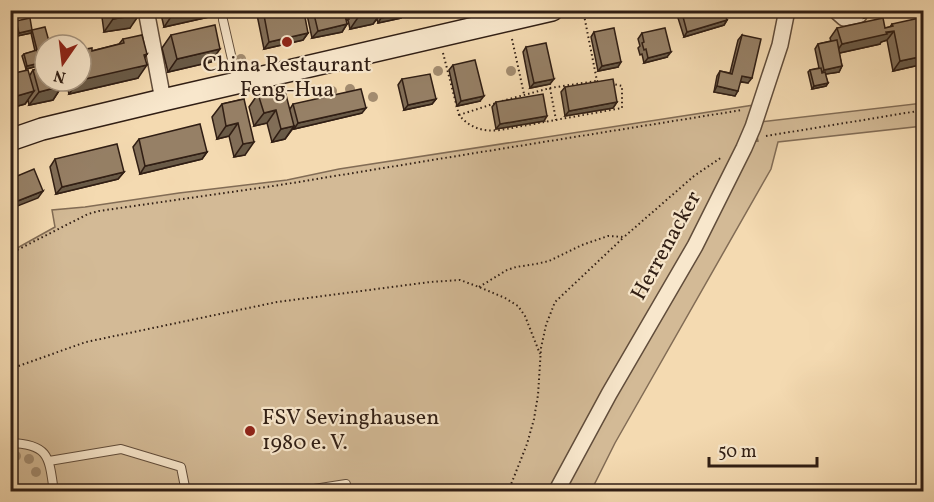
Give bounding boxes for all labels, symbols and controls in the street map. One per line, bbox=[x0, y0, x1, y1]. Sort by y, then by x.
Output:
north arrow bbox=[33, 33, 93, 93]
marker: China Restaurant Feng-Hua bbox=[280, 35, 294, 49]
place label: China Restaurant Feng-Hua bbox=[202, 50, 372, 106]
text: N bbox=[51, 63, 68, 88]
street label: Herrenacker bbox=[624, 186, 710, 306]
place label: FSV Sevinghausen 1980 e. V. bbox=[262, 403, 439, 459]
marker: FSV Sevinghausen 1980 e. V. bbox=[243, 424, 257, 438]
scale bar bbox=[709, 430, 817, 468]
text: 50 m bbox=[718, 440, 757, 465]

